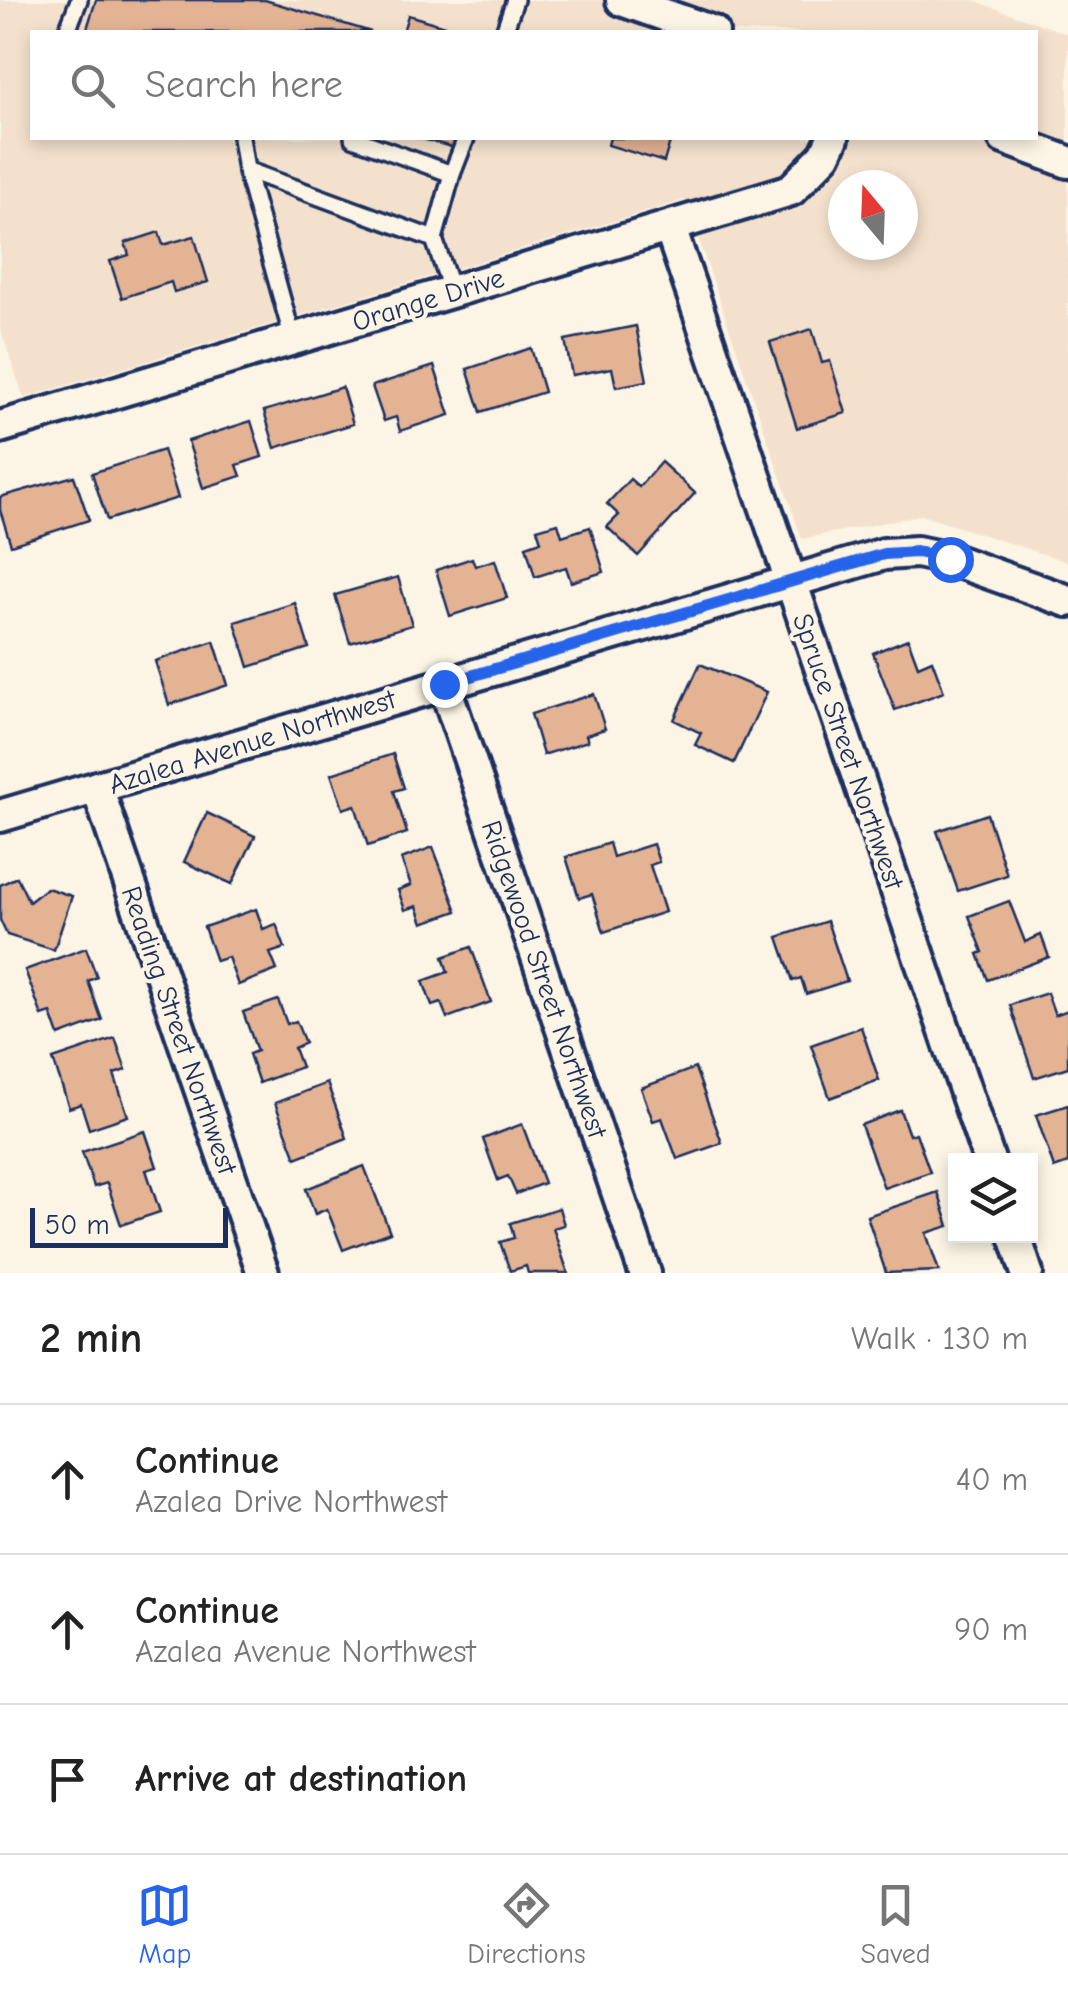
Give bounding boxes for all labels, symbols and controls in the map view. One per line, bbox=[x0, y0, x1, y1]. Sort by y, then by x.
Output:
search box bbox=[30, 30, 1038, 140]
icon: search bbox=[65, 58, 120, 113]
text: Search here bbox=[145, 63, 343, 107]
north arrow bbox=[828, 170, 918, 260]
street label: Orange Drive bbox=[349, 262, 508, 338]
route start bbox=[928, 537, 974, 583]
street label: Spruce Street Northwest bbox=[786, 609, 911, 894]
route end bbox=[422, 662, 468, 708]
street label: Azalea Avenue Northwest bbox=[105, 683, 400, 801]
street label: Ridgewood Street Northwest bbox=[475, 816, 614, 1143]
street label: Reading Street Northwest bbox=[115, 882, 244, 1179]
map controls bbox=[948, 1153, 1038, 1243]
button: layers bbox=[948, 1153, 1038, 1243]
scale bar bbox=[30, 1203, 228, 1248]
text: 50 m bbox=[45, 1209, 110, 1241]
text: 2 min bbox=[40, 1314, 142, 1363]
text: Walk · 130 m bbox=[851, 1320, 1028, 1357]
text: Continue bbox=[135, 1439, 279, 1483]
icon: ahead bbox=[40, 1452, 95, 1507]
text: 40 m bbox=[956, 1461, 1028, 1498]
text: Azalea Drive Northwest bbox=[135, 1483, 447, 1520]
text: Continue bbox=[135, 1589, 279, 1633]
icon: ahead bbox=[40, 1602, 95, 1657]
text: 90 m bbox=[954, 1611, 1028, 1648]
text: Azalea Avenue Northwest bbox=[135, 1633, 476, 1670]
icon: arrive bbox=[40, 1752, 95, 1807]
text: Arrive at destination bbox=[135, 1757, 467, 1801]
tab: Map bbox=[137, 1878, 192, 1970]
tab: Directions bbox=[467, 1878, 586, 1970]
tab: Saved bbox=[861, 1878, 931, 1970]

